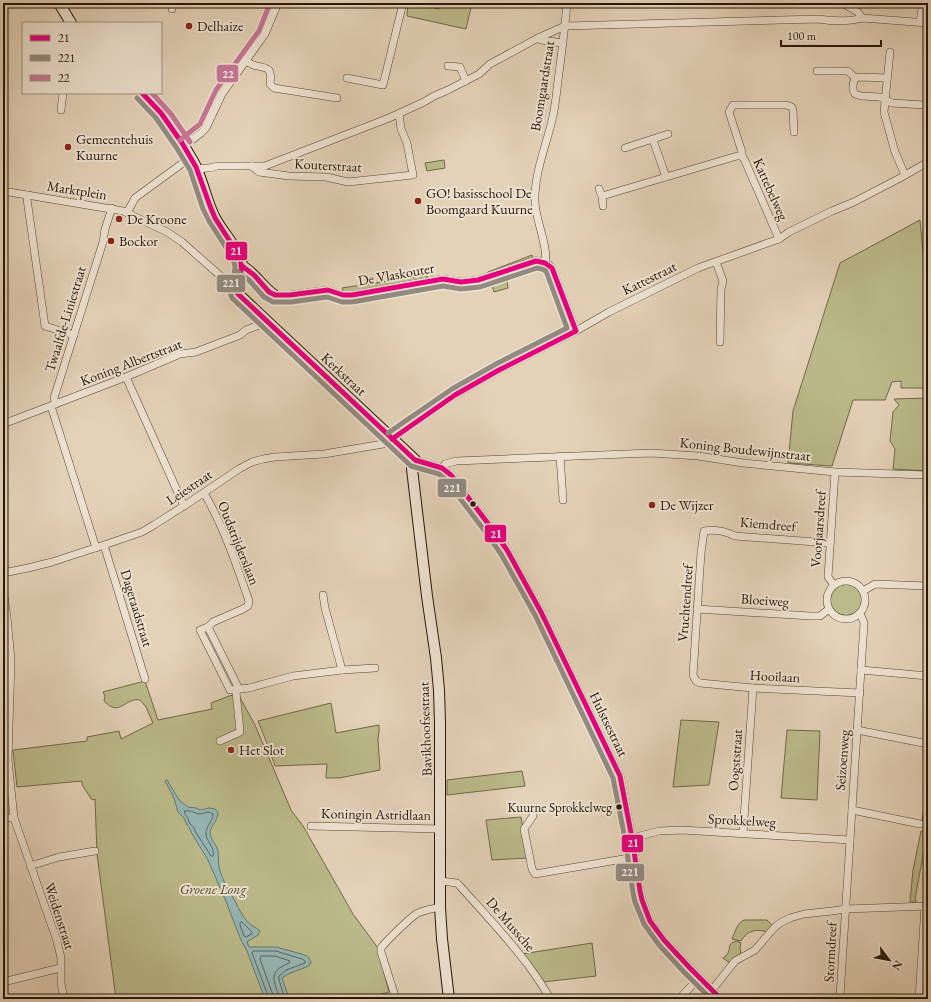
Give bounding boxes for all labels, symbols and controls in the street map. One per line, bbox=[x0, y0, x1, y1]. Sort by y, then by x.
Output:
place label: Delhaize bbox=[197, 17, 244, 35]
marker: Delhaize bbox=[184, 21, 194, 31]
legend bbox=[22, 22, 162, 94]
scale bar bbox=[781, 22, 881, 48]
text: 100 m bbox=[787, 28, 817, 44]
text: 21 bbox=[58, 30, 70, 46]
street label: Boomgaardstraat bbox=[526, 39, 558, 132]
text: 221 bbox=[58, 50, 76, 66]
line badge: 22 bbox=[216, 64, 239, 83]
text: 22 bbox=[222, 67, 234, 81]
text: 22 bbox=[58, 70, 70, 86]
place label: Gemeentehuis Kuurne bbox=[76, 130, 154, 164]
marker: Gemeentehuis Kuurne bbox=[63, 142, 73, 152]
street label: Kouterstraat bbox=[294, 154, 363, 176]
street label: Kattebelweg bbox=[749, 155, 793, 224]
street label: Marktplein bbox=[46, 176, 109, 204]
place label: GO! basisschool De Boomgaard Kuurne bbox=[426, 184, 533, 218]
marker: GO! basisschool De Boomgaard Kuurne bbox=[413, 196, 423, 206]
place label: De Kroone bbox=[127, 210, 187, 228]
marker: De Kroone bbox=[114, 214, 124, 224]
place label: Bockor bbox=[119, 232, 158, 250]
marker: Bockor bbox=[106, 236, 116, 246]
line badge: 21 bbox=[225, 241, 248, 261]
text: 21 bbox=[230, 244, 242, 258]
street label: Kattestraat bbox=[619, 257, 680, 299]
street label: De Vlaskouter bbox=[356, 258, 436, 290]
street label: Twaalfde-Liniestraat bbox=[40, 263, 90, 374]
line badge: 221 bbox=[216, 274, 246, 293]
text: 221 bbox=[222, 276, 240, 290]
street label: Koning Albertstraat bbox=[78, 334, 185, 390]
street label: Kerkstraat bbox=[318, 349, 371, 400]
street label: Koning Boudewijnstraat bbox=[679, 433, 812, 465]
street label: Leiestraat bbox=[163, 465, 216, 509]
line badge: 221 bbox=[437, 478, 467, 498]
text: 221 bbox=[443, 481, 461, 495]
street label: Voorjaarsdreef bbox=[806, 488, 830, 568]
place label: De Wijzer bbox=[660, 496, 714, 514]
street label: Oudstrijderslaan bbox=[214, 498, 264, 588]
unlabelled marker bbox=[468, 499, 478, 509]
marker: De Wijzer bbox=[647, 500, 657, 510]
street label: Kiemdreef bbox=[739, 513, 798, 536]
line badge: 21 bbox=[484, 524, 507, 543]
text: 21 bbox=[490, 527, 502, 541]
street label: Vruchtendreef bbox=[673, 562, 697, 642]
street label: Dageraadstraat bbox=[117, 567, 157, 649]
street label: Bloeiweg bbox=[740, 589, 791, 611]
street label: Hooilaan bbox=[749, 666, 801, 686]
street label: Bavikhoofsestraat bbox=[414, 681, 436, 776]
street label: Hulstsestraat bbox=[586, 689, 633, 760]
street label: Oogststraat bbox=[724, 728, 746, 791]
street label: Seizoenweg bbox=[831, 728, 853, 791]
place label: Het Slot bbox=[239, 741, 285, 759]
marker: Het Slot bbox=[226, 745, 236, 755]
place label: Kuurne Sprokkelweg bbox=[508, 799, 612, 816]
marker: Kuurne Sprokkelweg bbox=[614, 802, 624, 812]
street label: Koningin Astridlaan bbox=[321, 804, 432, 824]
street label: Sprokkelweg bbox=[708, 809, 777, 831]
line badge: 21 bbox=[621, 834, 644, 853]
text: 21 bbox=[627, 836, 639, 850]
line badge: 221 bbox=[615, 863, 645, 882]
text: 221 bbox=[621, 865, 639, 879]
street label: Weidenstraat bbox=[41, 880, 79, 952]
park label: Groene Long bbox=[180, 880, 248, 898]
street label: De Mussche bbox=[482, 893, 540, 955]
street label: Stormdreef bbox=[819, 920, 841, 983]
north arrow bbox=[869, 940, 909, 980]
text: N bbox=[889, 958, 906, 973]

